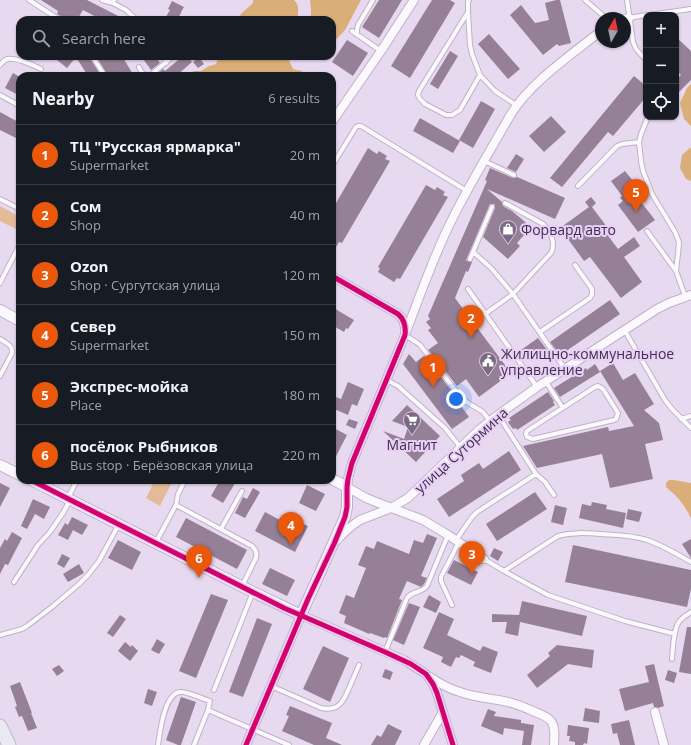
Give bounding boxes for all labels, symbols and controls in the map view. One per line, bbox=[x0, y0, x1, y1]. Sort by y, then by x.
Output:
north arrow bbox=[595, 12, 631, 48]
map controls bbox=[643, 12, 679, 120]
button: + bbox=[643, 12, 679, 48]
search box bbox=[16, 16, 336, 60]
icon: search bbox=[30, 27, 52, 49]
text: Search here bbox=[62, 28, 146, 48]
button: − bbox=[643, 48, 679, 84]
button: locate bbox=[643, 84, 679, 120]
text: Nearby bbox=[32, 87, 94, 110]
text: 6 results bbox=[268, 89, 320, 107]
text: ТЦ "Русская ярмарка" bbox=[70, 136, 241, 156]
text: 1 bbox=[41, 146, 49, 164]
text: 20 m bbox=[290, 146, 320, 164]
text: Supermarket bbox=[70, 156, 149, 174]
pin: 5 bbox=[623, 179, 649, 212]
text: Сом bbox=[70, 196, 102, 216]
text: 2 bbox=[41, 206, 49, 224]
text: 40 m bbox=[290, 206, 320, 224]
text: Shop bbox=[70, 216, 101, 234]
shop icon: Форвард авто bbox=[498, 219, 518, 244]
place label: Форвард авто bbox=[521, 220, 616, 239]
text: Ozon bbox=[70, 256, 108, 276]
text: 3 bbox=[41, 266, 49, 284]
text: 120 m bbox=[282, 266, 320, 284]
text: Shop · Сургутская улица bbox=[70, 276, 220, 294]
pin: 2 bbox=[458, 305, 484, 338]
text: Север bbox=[70, 316, 116, 336]
text: 4 bbox=[41, 326, 49, 344]
text: 150 m bbox=[282, 326, 320, 344]
text: Supermarket bbox=[70, 336, 149, 354]
place label: Жилищно-коммунальное управление bbox=[501, 344, 674, 379]
public building icon: Жилищно-коммунальное управление bbox=[478, 351, 498, 376]
pin: 1 bbox=[420, 354, 446, 387]
text: Экспрес-мойка bbox=[70, 376, 189, 396]
text: 5 bbox=[41, 386, 49, 404]
text: 180 m bbox=[282, 386, 320, 404]
your location bbox=[446, 389, 466, 409]
text: Place bbox=[70, 396, 102, 414]
street label: улица Сутормина bbox=[410, 403, 512, 497]
supermarket icon: Магнит bbox=[402, 410, 422, 435]
place label: Магнит bbox=[387, 435, 438, 454]
text: посёлок Рыбников bbox=[70, 436, 218, 456]
text: 6 bbox=[41, 446, 49, 464]
text: 220 m bbox=[282, 446, 320, 464]
text: Bus stop · Берёзовская улица bbox=[70, 456, 253, 474]
pin: 4 bbox=[278, 512, 304, 545]
pin: 3 bbox=[459, 541, 485, 574]
pin: 6 bbox=[186, 545, 212, 578]

